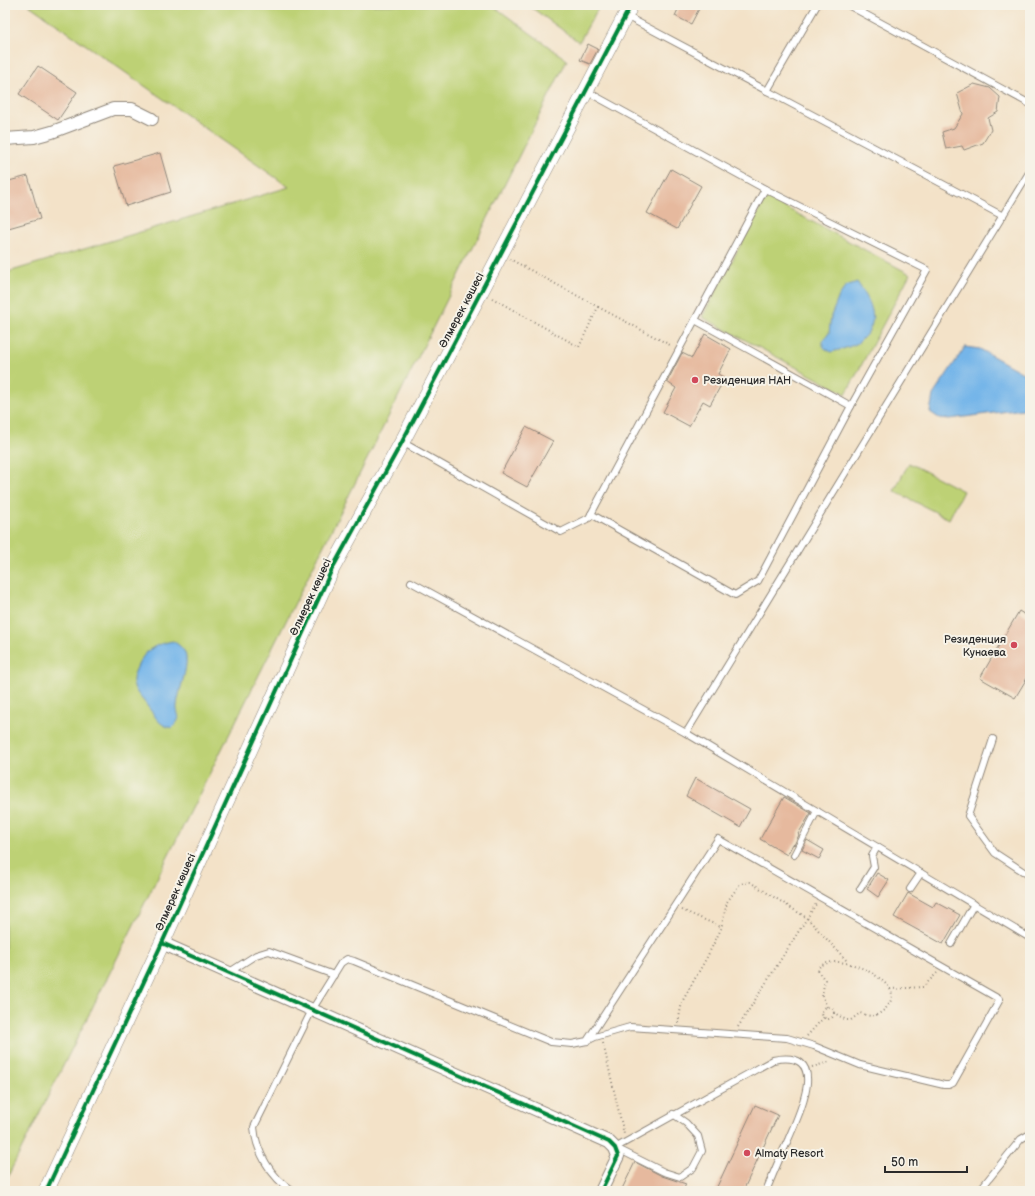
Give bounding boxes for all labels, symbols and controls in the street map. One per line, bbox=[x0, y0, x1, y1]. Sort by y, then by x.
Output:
street label: Әлмерек көшесі bbox=[436, 270, 487, 350]
place label: Резиденция НАН bbox=[703, 374, 791, 387]
marker: Резиденция НАН bbox=[690, 375, 700, 385]
street label: Әлмерек көшесі bbox=[287, 557, 334, 638]
place label: Резиденция Кунаева bbox=[944, 633, 1006, 659]
marker: Резиденция Кунаева bbox=[1009, 640, 1019, 650]
street label: Әлмерек көшесі bbox=[153, 851, 198, 933]
place label: Almaty Resort bbox=[755, 1147, 824, 1160]
marker: Almaty Resort bbox=[742, 1148, 752, 1158]
scale bar bbox=[885, 1148, 967, 1174]
text: 50 m bbox=[891, 1155, 918, 1170]

